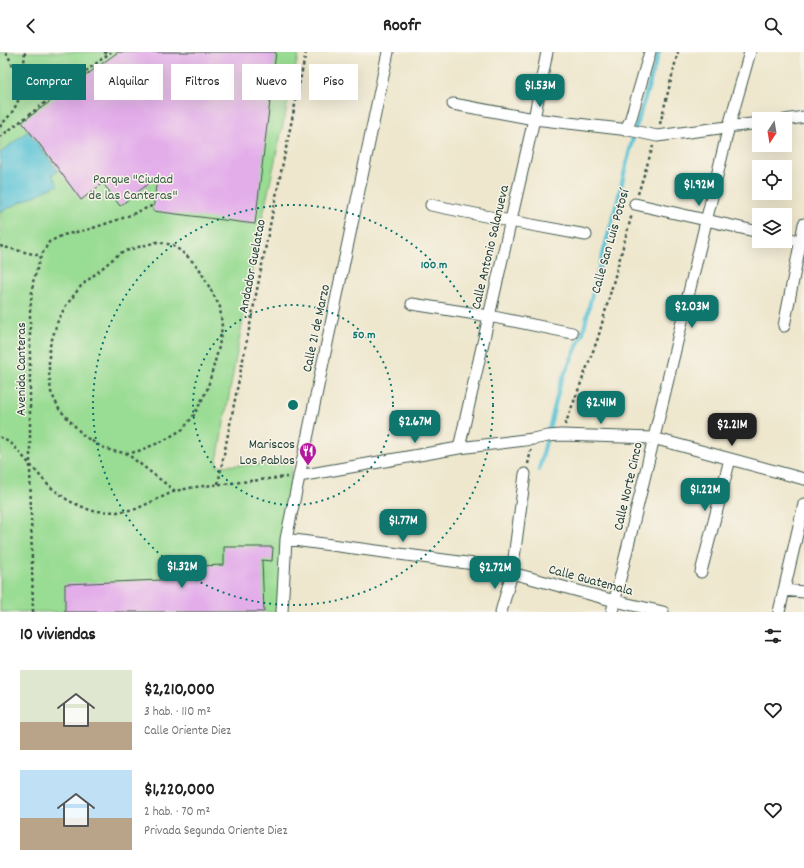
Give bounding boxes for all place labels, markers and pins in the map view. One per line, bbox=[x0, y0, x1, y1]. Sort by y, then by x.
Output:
pin: $1.53M bbox=[507, 74, 573, 108]
pin: $1.92M bbox=[666, 173, 732, 207]
pin: $2.03M bbox=[659, 295, 725, 329]
pin: $2.41M bbox=[568, 391, 634, 425]
centre of rings bbox=[286, 398, 300, 412]
pin: $2.67M bbox=[382, 410, 448, 444]
pin: $2.21M bbox=[699, 413, 765, 447]
place label: Mariscos Los Pablos bbox=[240, 435, 295, 471]
restaurant icon: Mariscos Los Pablos bbox=[298, 441, 318, 466]
pin: $1.22M bbox=[672, 478, 738, 512]
pin: $1.77M bbox=[370, 509, 436, 543]
pin: $1.32M bbox=[149, 555, 215, 589]
pin: $2.72M bbox=[462, 556, 528, 590]

